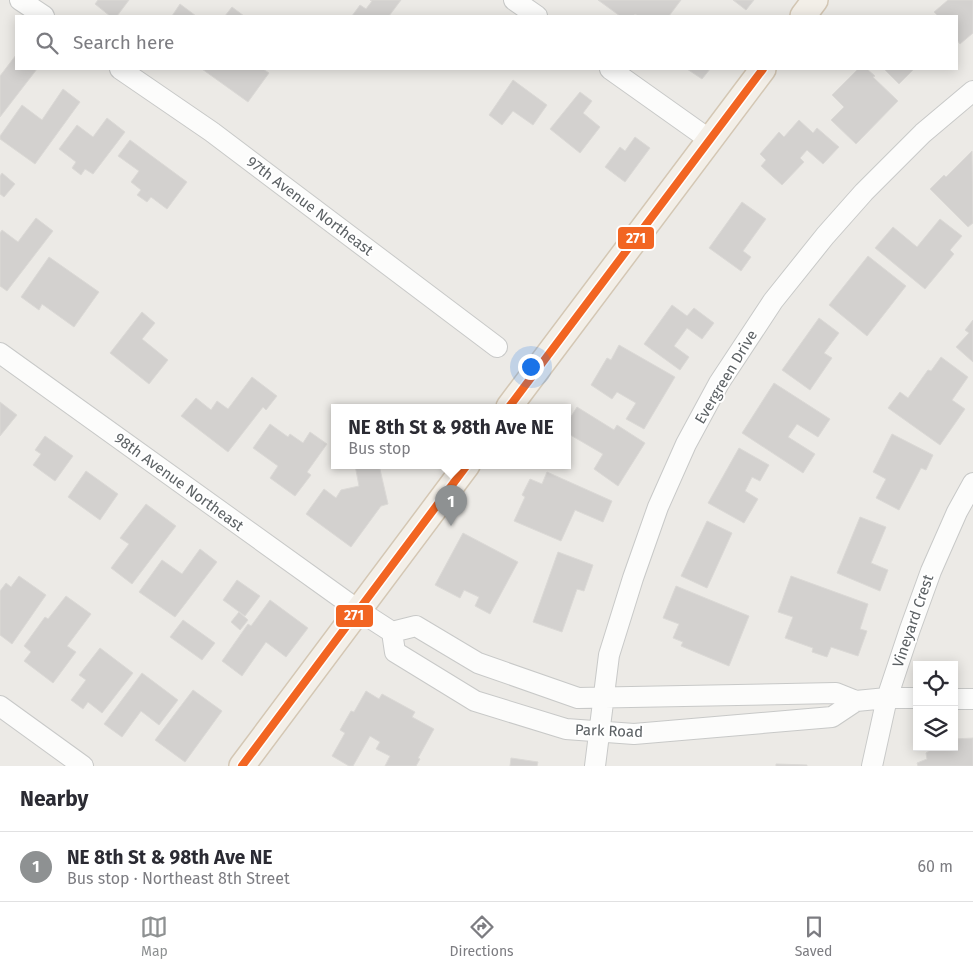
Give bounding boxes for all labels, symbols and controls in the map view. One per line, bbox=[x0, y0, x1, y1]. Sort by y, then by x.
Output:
search box bbox=[15, 15, 958, 70]
icon: search bbox=[33, 29, 61, 57]
text: Search here bbox=[73, 31, 174, 54]
street label: 97th Avenue Northeast bbox=[243, 153, 377, 260]
line badge: 271 bbox=[617, 226, 655, 250]
text: 271 bbox=[626, 230, 646, 247]
street label: Evergreen Drive bbox=[691, 327, 761, 427]
your location bbox=[518, 354, 544, 380]
popup bbox=[331, 404, 571, 469]
text: NE 8th St & 98th Ave NE bbox=[348, 416, 554, 439]
street label: 98th Avenue Northeast bbox=[111, 429, 248, 535]
text: Bus stop bbox=[348, 439, 411, 458]
pin: 1 bbox=[435, 485, 467, 526]
street label: Vineyard Crest bbox=[889, 572, 938, 670]
line badge: 271 bbox=[335, 604, 374, 628]
text: 271 bbox=[344, 607, 364, 624]
map controls bbox=[913, 661, 958, 751]
button: locate bbox=[913, 661, 958, 706]
button: layers bbox=[913, 706, 958, 751]
street label: Park Road bbox=[575, 721, 643, 741]
text: Nearby bbox=[20, 786, 88, 812]
text: NE 8th St & 98th Ave NE bbox=[67, 846, 272, 869]
text: 1 bbox=[32, 857, 40, 876]
text: 60 m bbox=[918, 857, 953, 876]
text: Bus stop · Northeast 8th Street bbox=[67, 869, 290, 888]
tab: Map bbox=[140, 913, 168, 960]
tab: Directions bbox=[449, 913, 514, 960]
tab: Saved bbox=[795, 913, 833, 960]

